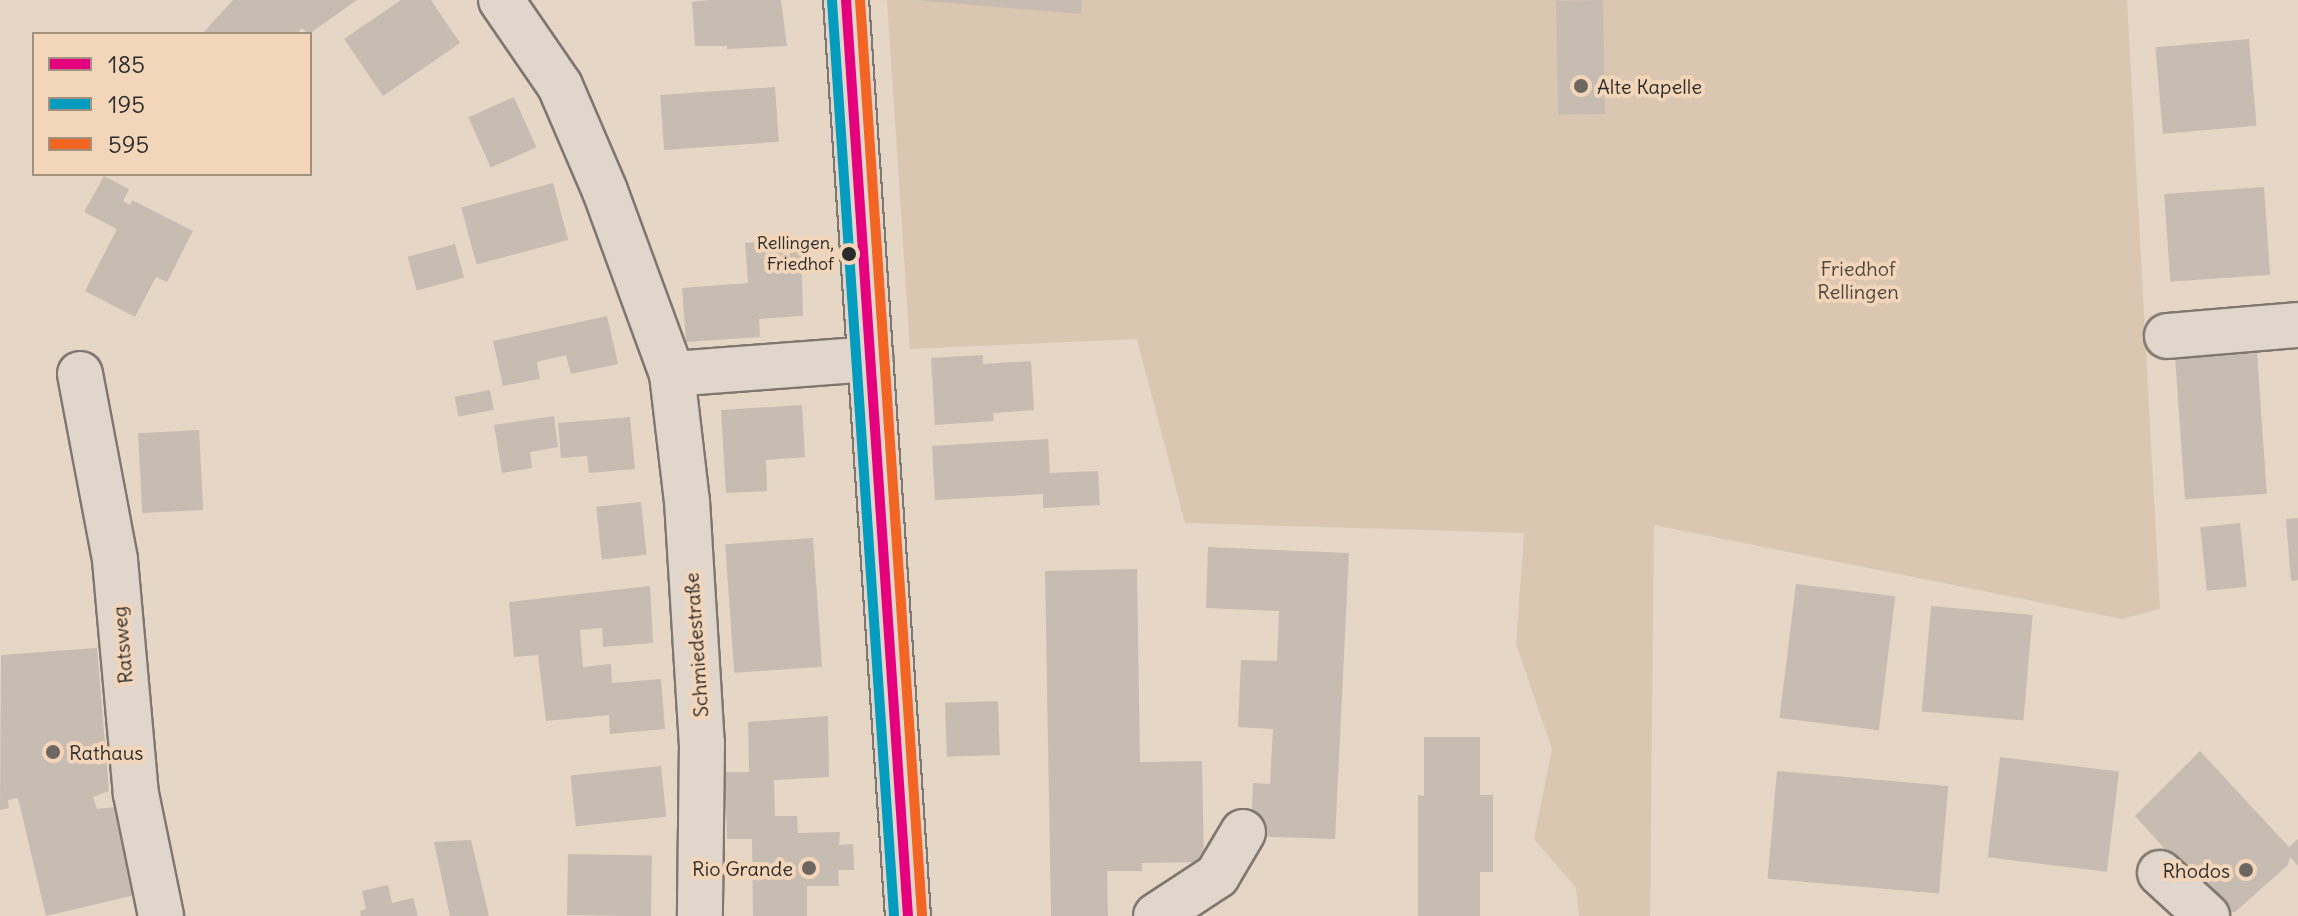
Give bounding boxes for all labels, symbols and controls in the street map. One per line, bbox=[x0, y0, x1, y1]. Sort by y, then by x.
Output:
legend bbox=[32, 32, 312, 176]
text: 185 bbox=[108, 49, 145, 79]
place label: Alte Kapelle bbox=[1597, 74, 1702, 98]
marker: Alte Kapelle bbox=[1572, 77, 1590, 95]
text: 195 bbox=[108, 89, 145, 119]
text: 595 bbox=[108, 129, 149, 159]
place label: Rellingen, Friedhof bbox=[757, 233, 834, 276]
marker: Rellingen, Friedhof bbox=[841, 246, 857, 262]
park label: Friedhof Rellingen bbox=[1817, 257, 1899, 304]
street label: Schmiedestraße bbox=[679, 572, 713, 718]
street label: Ratsweg bbox=[107, 605, 137, 685]
place label: Rathaus bbox=[69, 740, 143, 764]
marker: Rathaus bbox=[44, 743, 62, 761]
place label: Rio Grande bbox=[692, 856, 793, 880]
place label: Rhodos bbox=[2162, 858, 2230, 882]
marker: Rio Grande bbox=[800, 859, 818, 877]
marker: Rhodos bbox=[2237, 861, 2255, 879]

